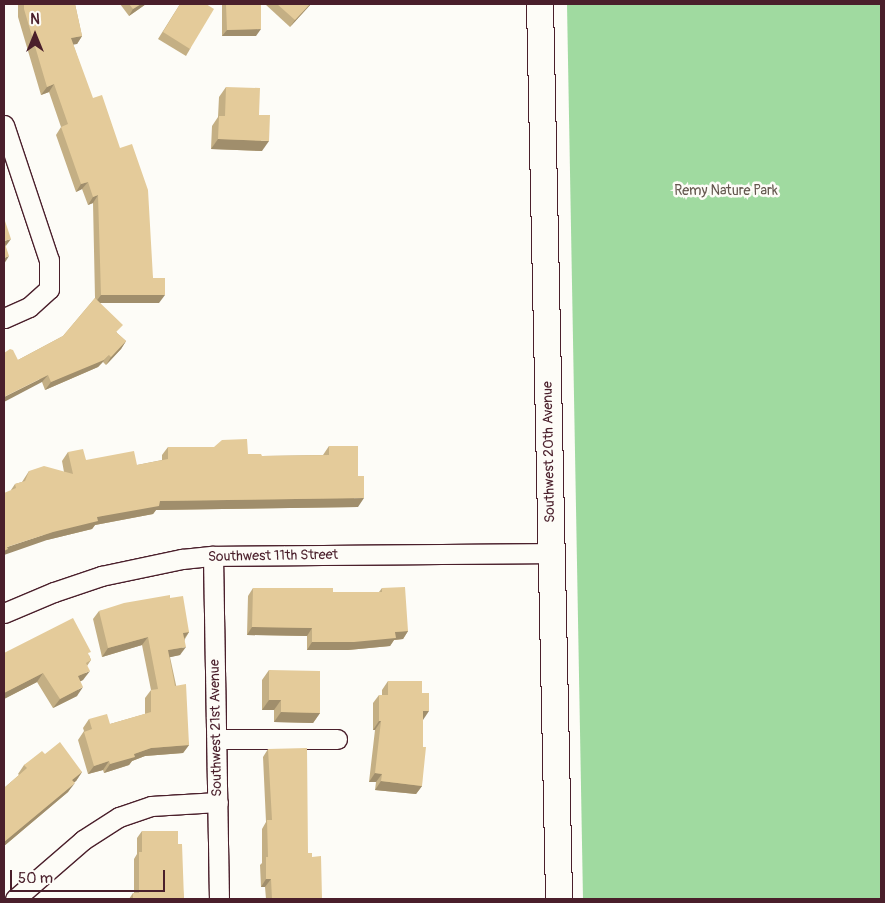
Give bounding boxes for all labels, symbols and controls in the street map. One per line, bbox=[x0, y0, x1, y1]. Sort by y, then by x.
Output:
north arrow bbox=[10, 10, 60, 60]
text: N bbox=[30, 11, 40, 28]
park label: Remy Nature Park bbox=[674, 183, 778, 199]
street label: Southwest 20th Avenue bbox=[539, 381, 559, 523]
street label: Southwest 11th Street bbox=[208, 546, 338, 566]
street label: Southwest 21st Avenue bbox=[206, 659, 226, 797]
scale bar bbox=[12, 860, 168, 892]
text: 50 m bbox=[18, 869, 53, 888]

